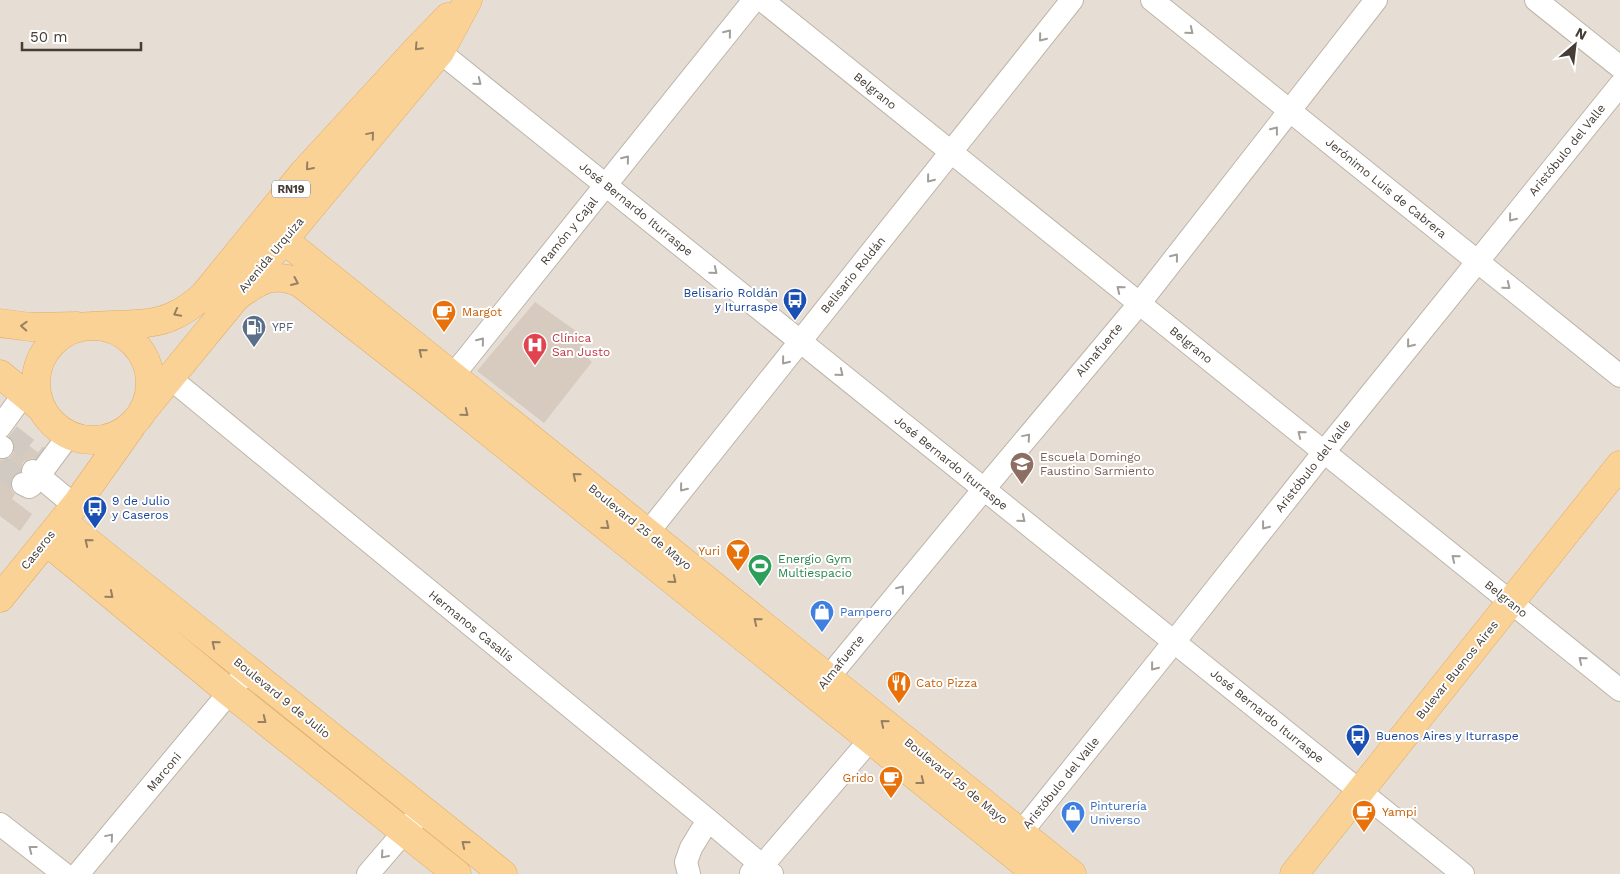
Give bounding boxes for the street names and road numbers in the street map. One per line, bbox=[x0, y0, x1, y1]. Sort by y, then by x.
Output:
street label: Belgrano bbox=[851, 70, 899, 112]
street label: Aristóbulo del Valle bbox=[1526, 101, 1608, 199]
street label: Jerónimo Luis de Cabrera bbox=[1323, 135, 1449, 241]
street label: José Bernardo Iturraspe bbox=[576, 159, 696, 259]
road number: RN19 bbox=[272, 180, 310, 198]
street label: Ramón y Cajal bbox=[537, 194, 601, 268]
street label: Avenida Urquiza bbox=[235, 214, 307, 295]
street label: Belisario Roldán bbox=[818, 234, 888, 316]
street label: Almafuerte bbox=[1073, 320, 1125, 380]
street label: Belgrano bbox=[1167, 324, 1215, 366]
street label: José Bernardo Iturraspe bbox=[891, 413, 1011, 513]
street label: Aristóbulo del Valle bbox=[1272, 417, 1354, 515]
street label: Boulevard 25 de Mayo bbox=[586, 481, 694, 573]
street label: Caseros bbox=[18, 528, 58, 572]
street label: Belgrano bbox=[1482, 578, 1530, 620]
street label: Hermanos Casalis bbox=[426, 587, 516, 665]
street label: Bulevar Buenos Aires bbox=[1413, 618, 1501, 722]
street label: Almafuerte bbox=[815, 632, 867, 692]
street label: Boulevard 9 de Julio bbox=[231, 655, 333, 741]
street label: José Bernardo Iturraspe bbox=[1207, 666, 1327, 766]
street label: Aristóbulo del Valle bbox=[1020, 734, 1102, 832]
street label: Boulevard 25 de Mayo bbox=[902, 735, 1010, 827]
street label: Marconi bbox=[144, 750, 184, 794]

